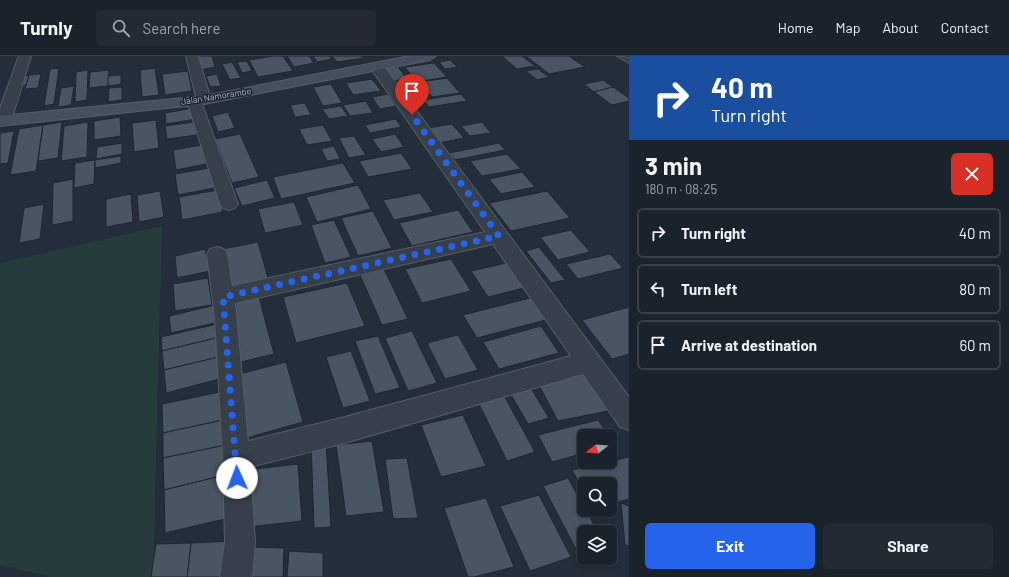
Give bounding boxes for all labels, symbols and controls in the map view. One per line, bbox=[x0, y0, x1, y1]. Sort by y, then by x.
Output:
search box bbox=[96, 10, 376, 46]
text: Turnly bbox=[20, 16, 72, 39]
icon: search bbox=[110, 17, 132, 39]
text: Search here bbox=[142, 19, 220, 37]
text: Home bbox=[778, 19, 814, 36]
text: Map bbox=[836, 19, 860, 36]
text: About bbox=[882, 19, 919, 36]
text: Contact bbox=[941, 19, 989, 36]
text: 40 m bbox=[711, 70, 773, 104]
icon: right bbox=[645, 72, 697, 124]
pin bbox=[395, 74, 429, 115]
icon: arrive bbox=[401, 80, 423, 102]
street label: Jalan Namorambe bbox=[180, 85, 252, 107]
text: Turn right bbox=[711, 104, 787, 126]
text: 3 min bbox=[645, 151, 702, 180]
button: close bbox=[951, 153, 993, 195]
text: 180 m · 08:25 bbox=[645, 181, 717, 197]
icon: right bbox=[647, 222, 669, 244]
text: Turn right bbox=[681, 224, 746, 242]
text: 40 m bbox=[959, 224, 991, 242]
icon: left bbox=[647, 278, 669, 300]
text: Turn left bbox=[681, 280, 737, 298]
text: 80 m bbox=[959, 280, 991, 298]
icon: arrive bbox=[647, 334, 669, 356]
text: Arrive at destination bbox=[681, 336, 817, 354]
text: 60 m bbox=[959, 336, 991, 354]
north arrow bbox=[577, 429, 617, 469]
map controls bbox=[577, 429, 617, 565]
position arrow bbox=[216, 457, 258, 499]
button: search bbox=[577, 477, 617, 517]
button: Exit bbox=[645, 523, 815, 569]
button: Share bbox=[823, 523, 993, 569]
button: layers bbox=[577, 525, 617, 565]

